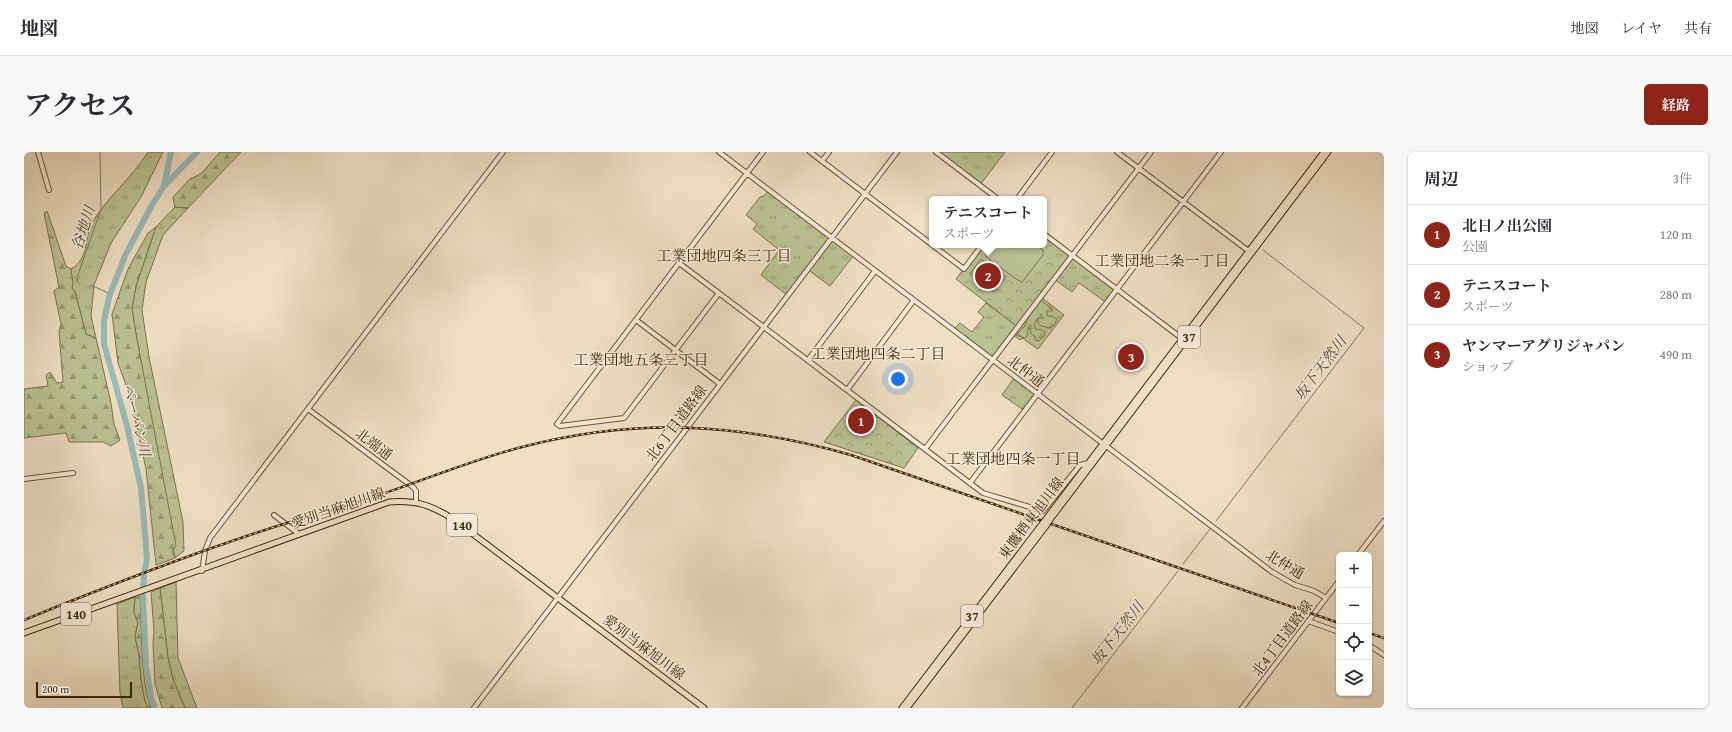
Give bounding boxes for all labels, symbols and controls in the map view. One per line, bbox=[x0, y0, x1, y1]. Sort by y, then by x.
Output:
text: 地図 bbox=[20, 14, 58, 42]
text: 地図 bbox=[1571, 18, 1599, 38]
text: レイヤ bbox=[1621, 18, 1662, 38]
text: 共有 bbox=[1684, 18, 1712, 38]
text: アクセス bbox=[24, 84, 135, 125]
button: 経路 bbox=[1644, 84, 1708, 125]
text: 周辺 bbox=[1424, 166, 1458, 191]
text: 3件 bbox=[1673, 169, 1692, 188]
popup bbox=[929, 196, 1047, 248]
water label: 谷地川 bbox=[66, 201, 101, 253]
text: テニスコート bbox=[943, 202, 1033, 223]
text: 北日ノ出公園 bbox=[1462, 215, 1552, 236]
text: スポーツ bbox=[943, 224, 995, 243]
text: 1 bbox=[1434, 225, 1440, 244]
text: 120 m bbox=[1660, 225, 1692, 244]
text: 公園 bbox=[1462, 237, 1488, 256]
district label: 工業団地四条三丁目 bbox=[656, 245, 792, 266]
district label: 工業団地二条一丁目 bbox=[1094, 250, 1230, 271]
pin: 2 bbox=[975, 261, 1001, 291]
text: テニスコート bbox=[1462, 275, 1551, 296]
text: 2 bbox=[1434, 285, 1440, 304]
text: 280 m bbox=[1660, 285, 1692, 304]
text: スポーツ bbox=[1462, 297, 1513, 316]
road number: 37 bbox=[1178, 326, 1200, 348]
water label: 坂下天然川 bbox=[1289, 330, 1352, 404]
text: ヤンマーアグリジャパン bbox=[1462, 335, 1625, 356]
pin: 3 bbox=[1118, 342, 1144, 372]
district label: 工業団地四条二丁目 bbox=[810, 343, 946, 364]
text: 3 bbox=[1434, 345, 1440, 364]
text: 490 m bbox=[1660, 345, 1692, 364]
district label: 工業団地五条三丁目 bbox=[573, 349, 709, 370]
street label: 北仲通 bbox=[1003, 350, 1049, 392]
text: ショップ bbox=[1462, 357, 1514, 376]
your location bbox=[888, 369, 908, 389]
water label: ペーパン川 bbox=[118, 381, 157, 460]
street label: 北6丁目道路線 bbox=[641, 381, 711, 465]
pin: 1 bbox=[848, 406, 874, 436]
street label: 北端通 bbox=[351, 423, 397, 465]
district label: 工業団地四条一丁目 bbox=[945, 448, 1081, 469]
street label: 東鷹栖東旭川線 bbox=[994, 473, 1068, 563]
street label: 愛別当麻旭川線 bbox=[288, 483, 388, 533]
road number: 140 bbox=[447, 514, 477, 536]
street label: 北仲通 bbox=[1262, 545, 1308, 583]
map controls bbox=[1336, 552, 1372, 696]
button: + bbox=[1336, 552, 1372, 588]
button: − bbox=[1336, 588, 1372, 624]
water label: 坂下天然川 bbox=[1086, 595, 1150, 669]
street label: 北4丁目道路線 bbox=[1247, 596, 1317, 680]
road number: 140 bbox=[61, 603, 91, 625]
road number: 37 bbox=[961, 605, 983, 627]
street label: 愛別当麻旭川線 bbox=[599, 610, 689, 684]
button: locate bbox=[1336, 624, 1372, 660]
button: layers bbox=[1336, 660, 1372, 696]
scale bar bbox=[36, 680, 132, 699]
text: 200 m bbox=[42, 681, 69, 697]

